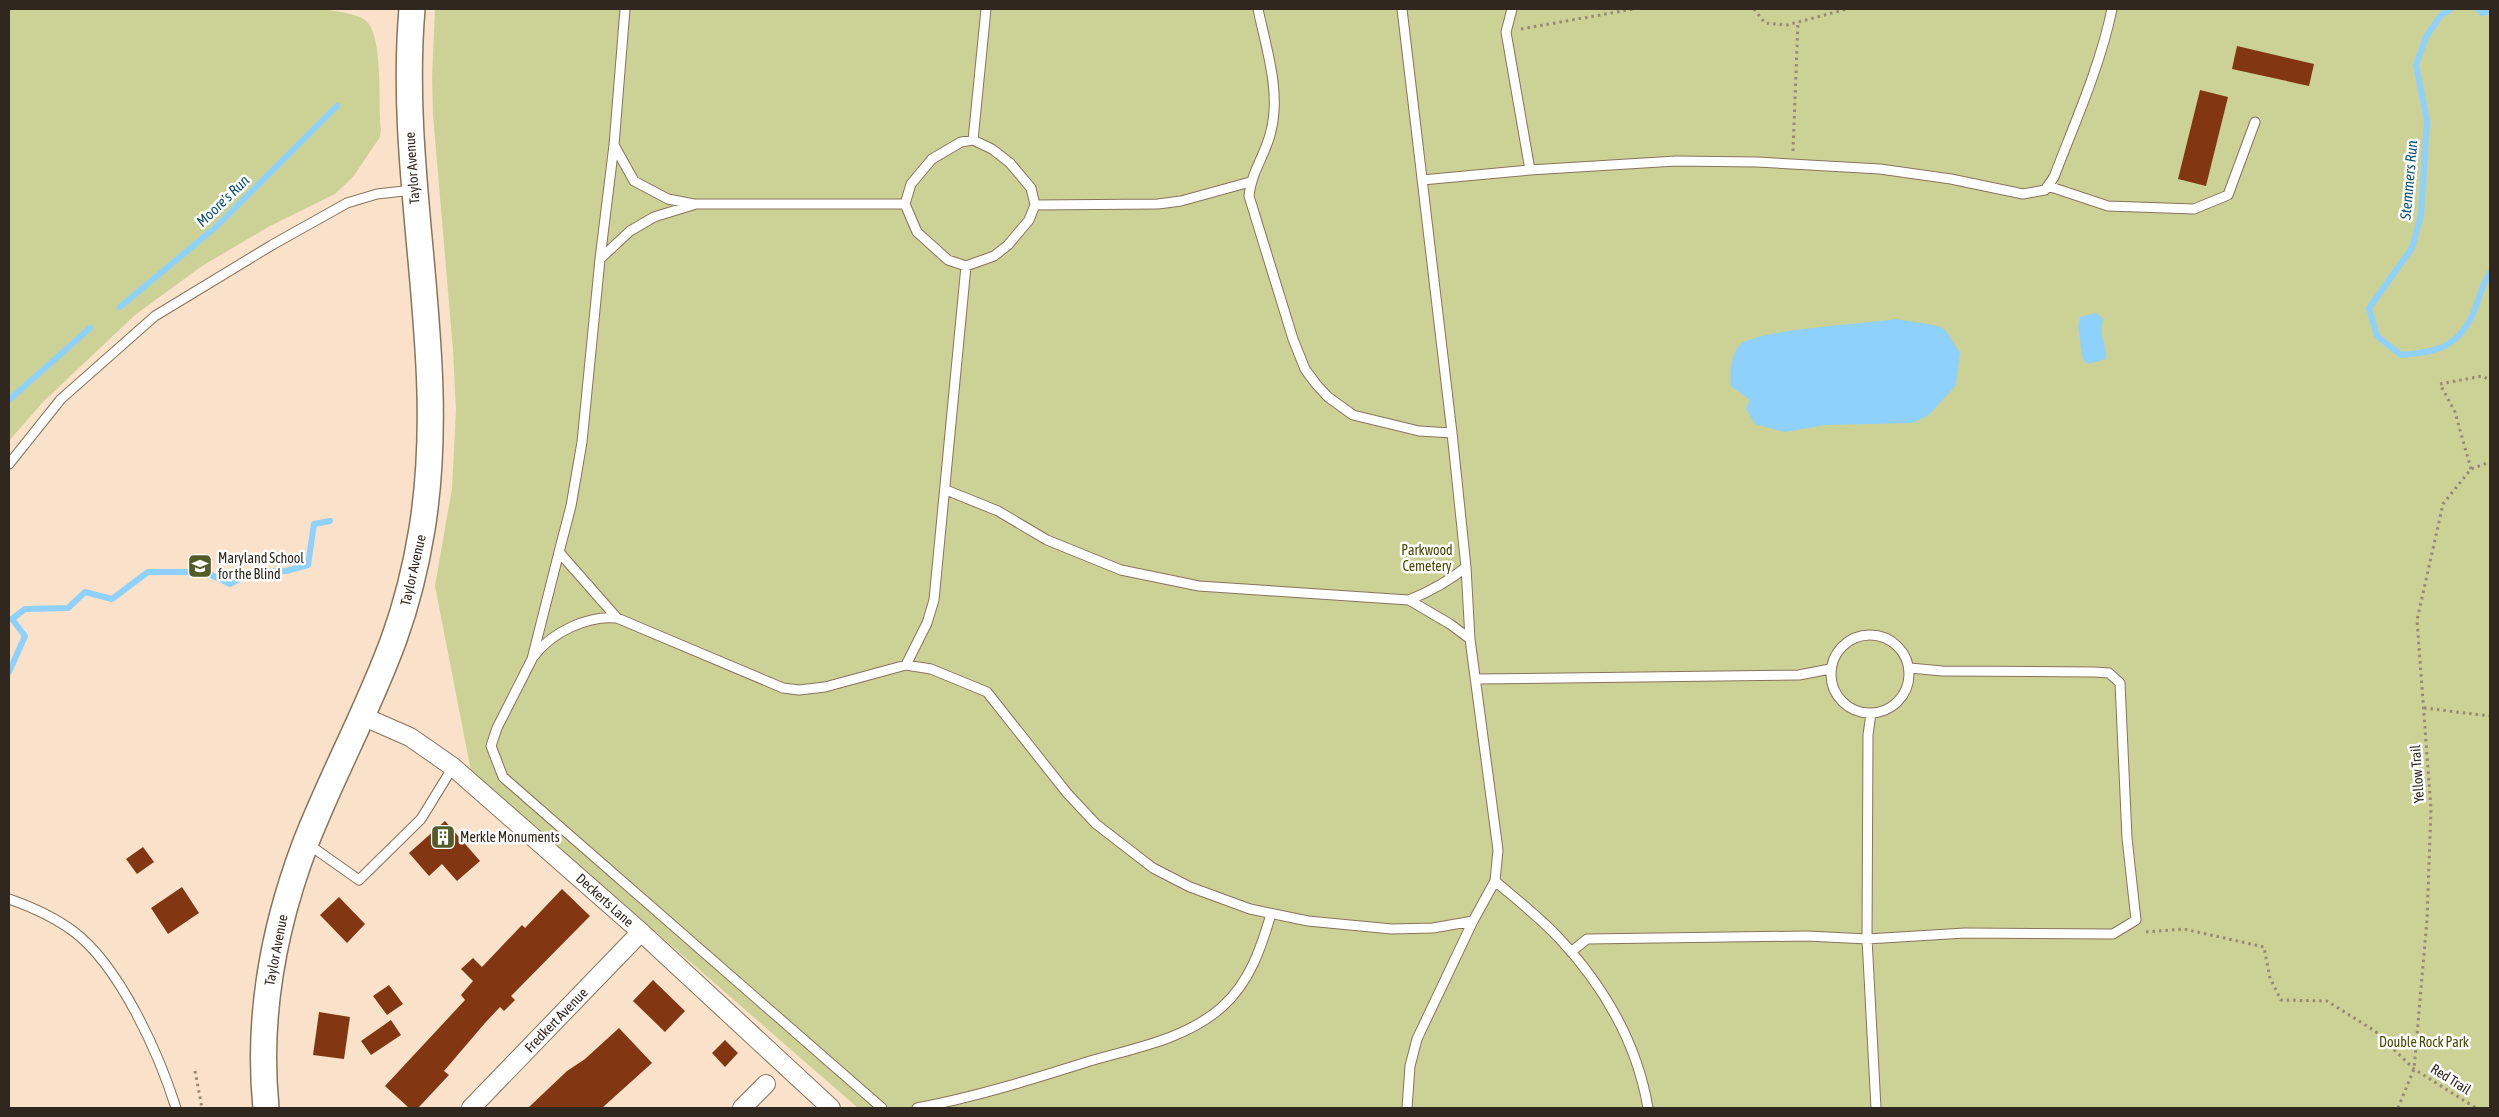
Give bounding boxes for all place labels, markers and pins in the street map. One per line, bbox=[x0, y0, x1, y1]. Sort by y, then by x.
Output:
place label: Maryland School for the Blind bbox=[218, 550, 304, 582]
school or university icon: Maryland School for the Blind bbox=[187, 553, 213, 579]
building icon: Merkle Monuments bbox=[430, 824, 456, 850]
place label: Merkle Monuments bbox=[460, 829, 560, 845]

